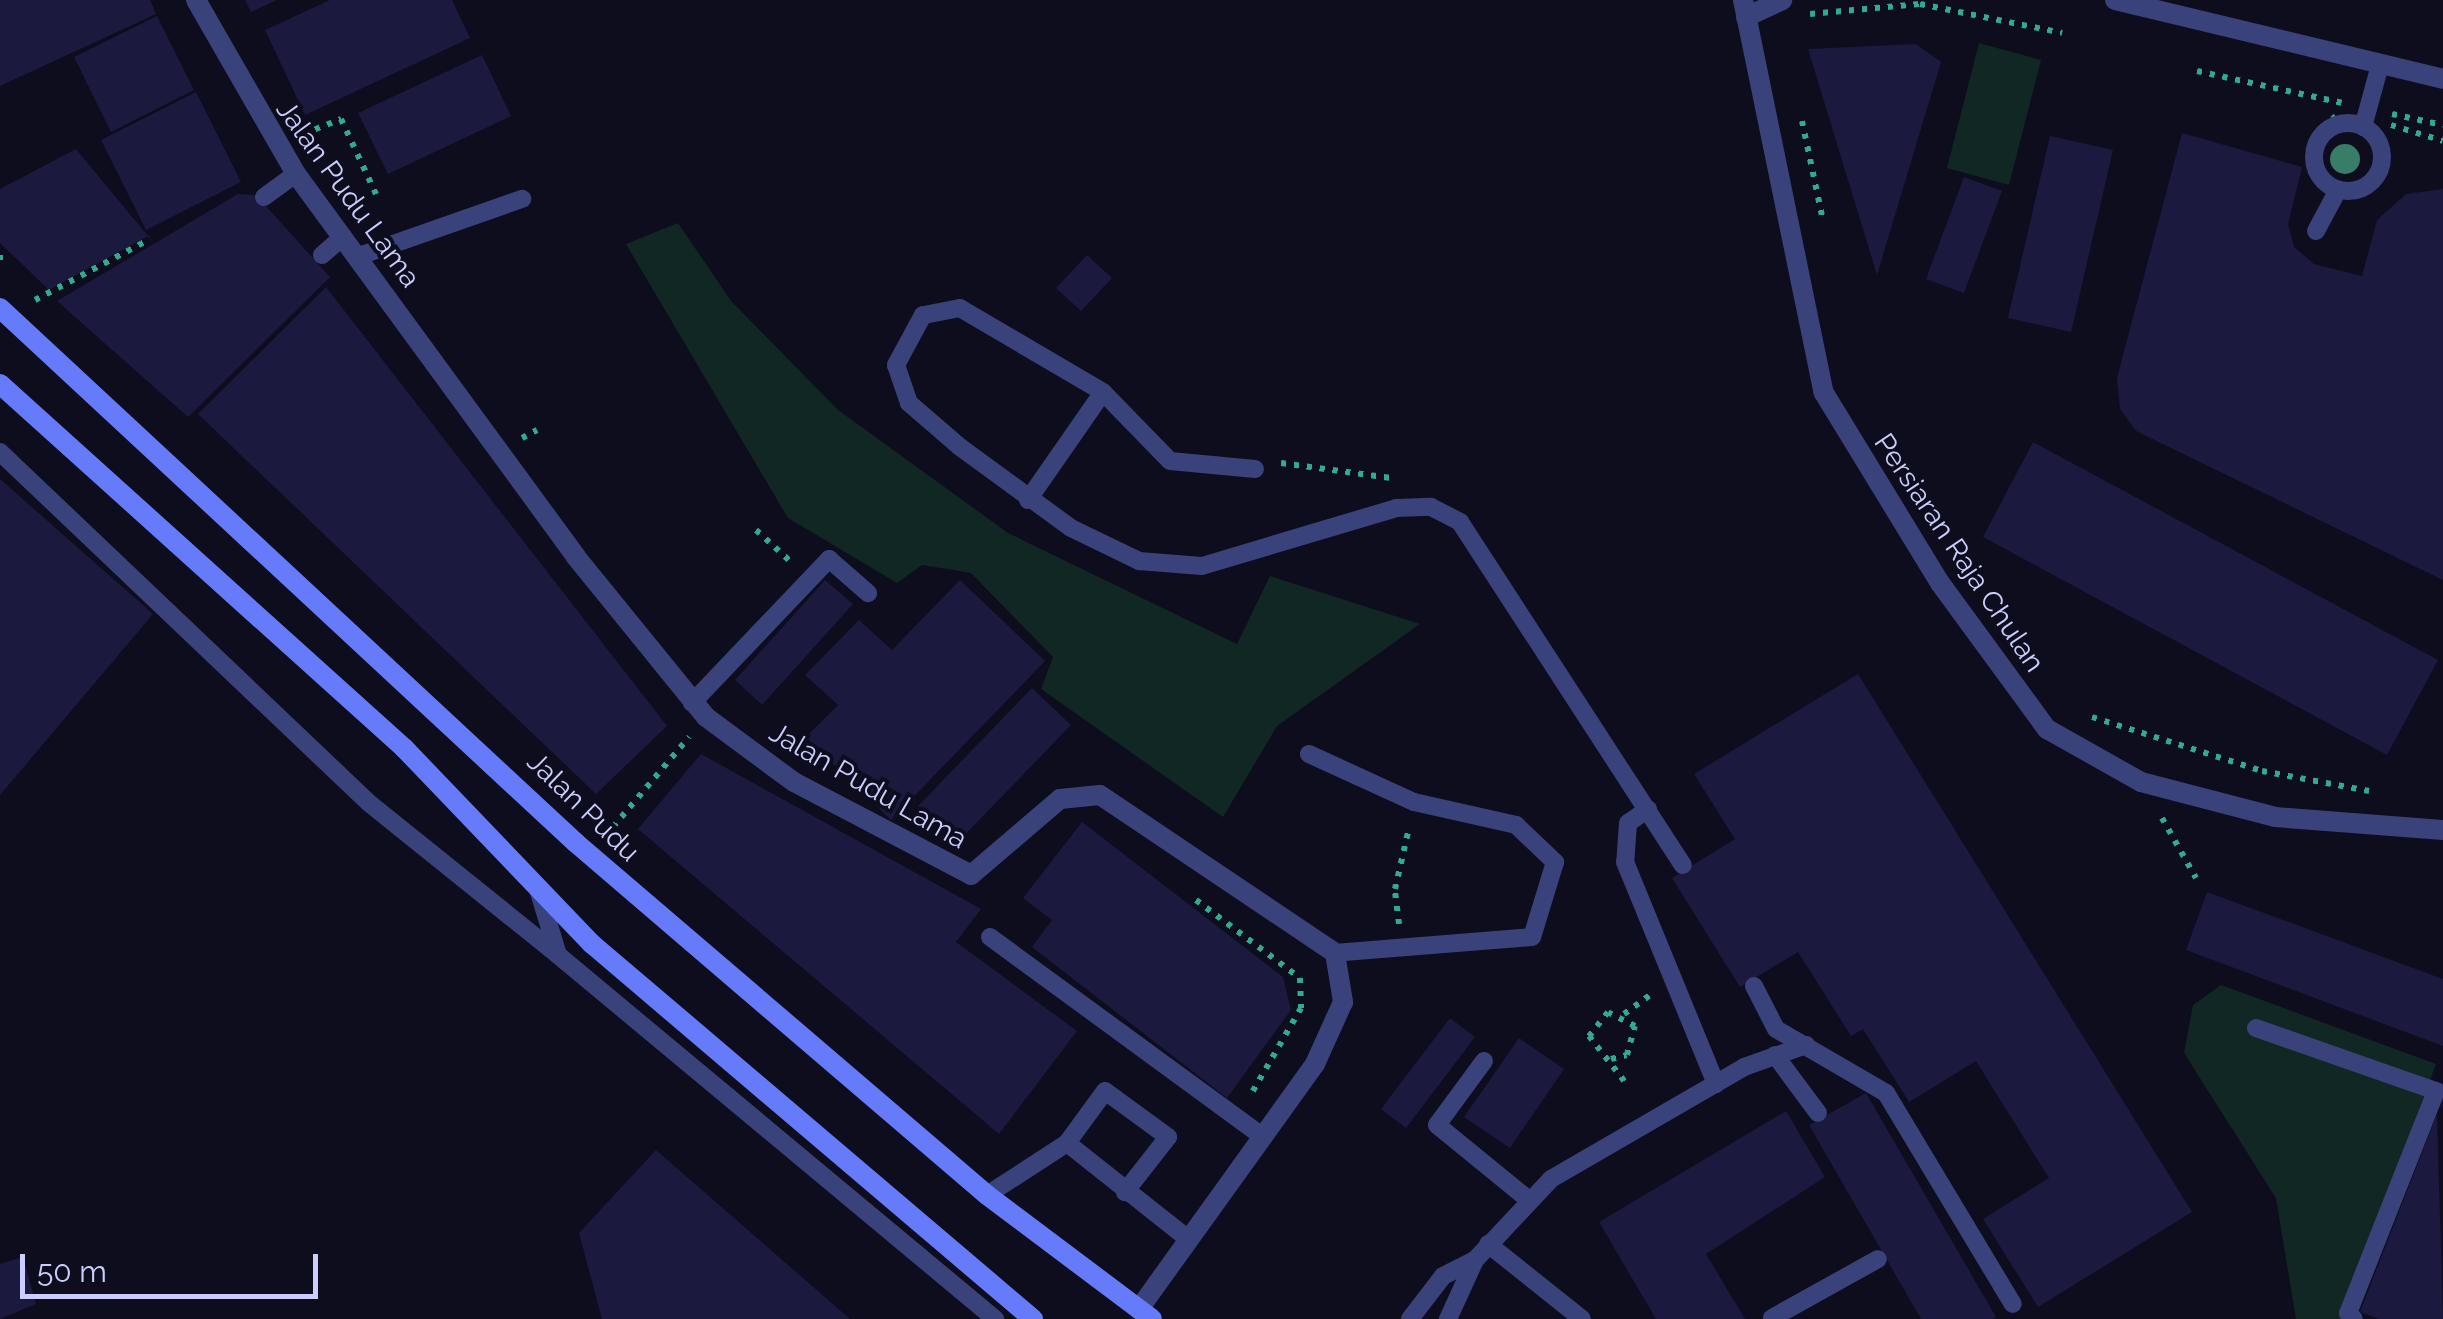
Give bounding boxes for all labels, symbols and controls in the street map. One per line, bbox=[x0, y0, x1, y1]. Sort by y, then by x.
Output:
street label: Jalan Pudu Lama bbox=[269, 94, 427, 294]
street label: Persiaran Raja Chulan bbox=[1867, 427, 2051, 679]
street label: Jalan Pudu Lama bbox=[763, 716, 973, 856]
street label: Jalan Pudu bbox=[520, 745, 646, 869]
scale bar bbox=[25, 1234, 322, 1296]
text: 50 m bbox=[37, 1254, 107, 1289]

